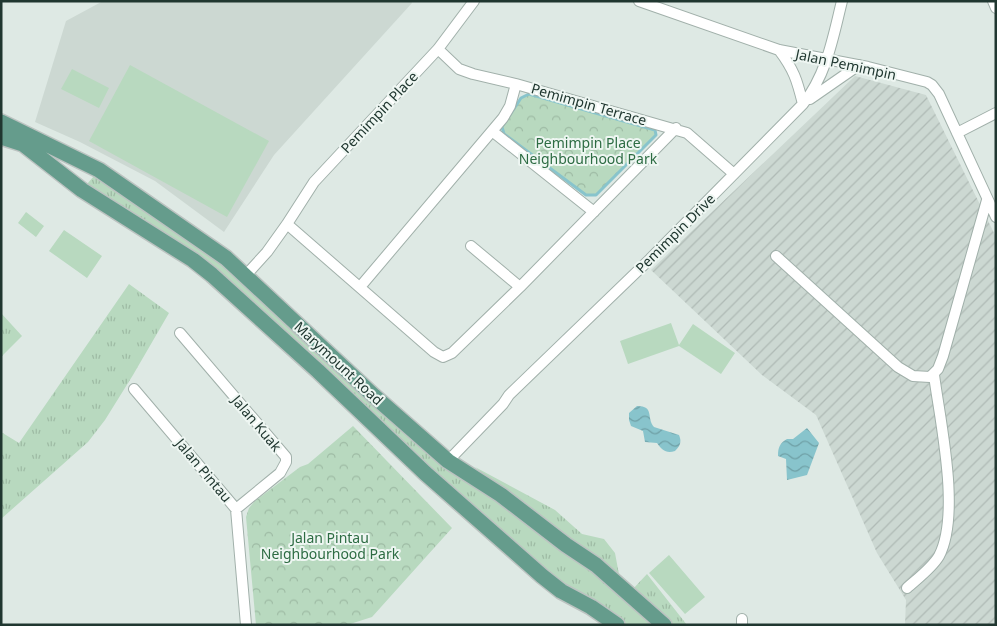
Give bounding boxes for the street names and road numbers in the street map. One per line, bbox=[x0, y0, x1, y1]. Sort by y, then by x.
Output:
street label: Jalan Pemimpin bbox=[792, 44, 898, 84]
street label: Pemimpin Place bbox=[336, 67, 422, 157]
street label: Pemimpin Terrace bbox=[529, 78, 649, 130]
street label: Pemimpin Drive bbox=[631, 189, 719, 277]
street label: Marymount Road bbox=[291, 317, 387, 409]
street label: Jalan Kuak bbox=[227, 389, 286, 456]
street label: Jalan Pintau bbox=[170, 433, 236, 506]

